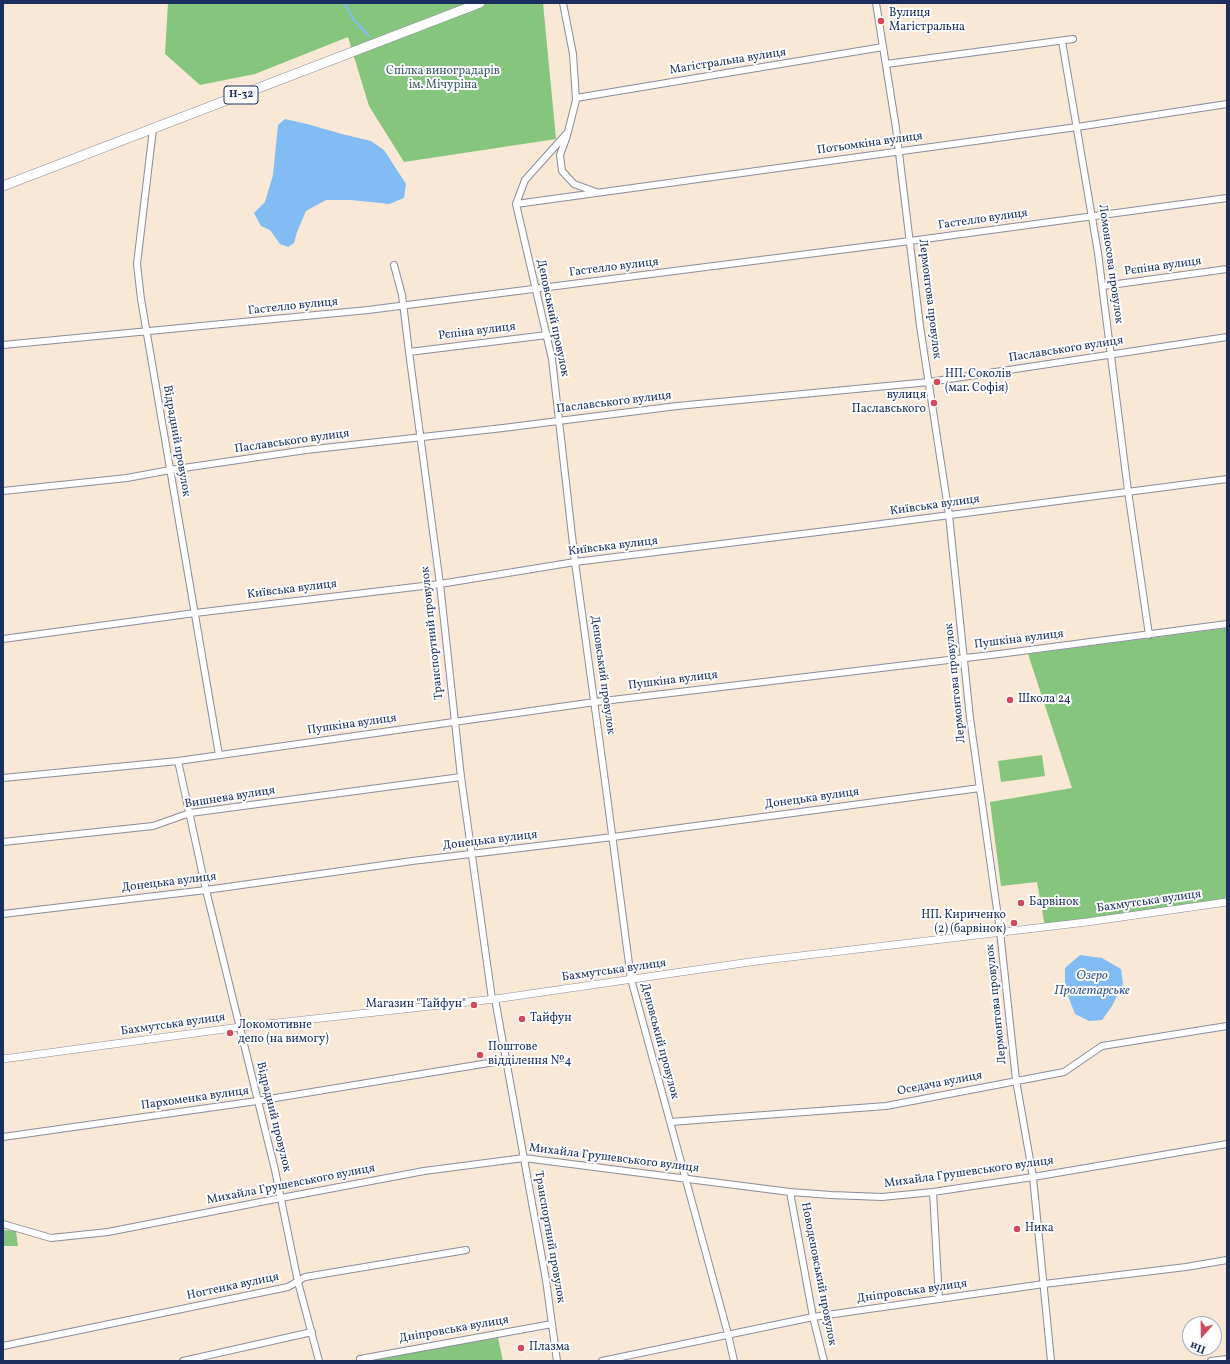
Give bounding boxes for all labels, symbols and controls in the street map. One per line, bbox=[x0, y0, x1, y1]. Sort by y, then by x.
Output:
place label: Вулиця Магістральна bbox=[889, 7, 965, 35]
marker: Вулиця Магістральна bbox=[876, 16, 886, 26]
street label: Магістральна вулиця bbox=[669, 46, 787, 78]
park label: Спілка виноградарів ім. Мічуріна bbox=[386, 65, 500, 93]
road number: Н-32 bbox=[224, 86, 258, 104]
street label: Потьомкіна вулиця bbox=[816, 129, 924, 159]
street label: Ломоносова провулок bbox=[1095, 204, 1125, 324]
street label: Гастелло вулиця bbox=[937, 207, 1029, 233]
street label: Лермонтова провулок bbox=[915, 238, 943, 360]
street label: Рєпіна вулиця bbox=[1123, 254, 1203, 280]
street label: Гастелло вулиця bbox=[568, 255, 660, 281]
street label: Деповський провулок bbox=[533, 258, 571, 378]
street label: Гастелло вулиця bbox=[247, 295, 339, 319]
street label: Рєпіна вулиця bbox=[438, 320, 516, 344]
street label: Паславського вулиця bbox=[1008, 334, 1124, 366]
place label: НП. Соколів (маг. Софія) bbox=[945, 368, 1011, 396]
marker: НП. Соколів (маг. Софія) bbox=[932, 377, 942, 387]
street label: Відрадний провулок bbox=[159, 384, 193, 498]
street label: Паславського вулиця bbox=[556, 389, 672, 417]
place label: вулиця Паславського bbox=[852, 389, 926, 417]
marker: вулиця Паславського bbox=[929, 398, 939, 408]
street label: Паславського вулиця bbox=[234, 427, 350, 457]
street label: Київська вулиця bbox=[889, 493, 981, 519]
street label: Київська вулиця bbox=[567, 534, 659, 560]
street label: Транспортний провулок bbox=[419, 566, 447, 700]
street label: Київська вулиця bbox=[246, 577, 338, 603]
street label: Деповський провулок bbox=[587, 615, 617, 735]
street label: Лермонтова провулок bbox=[943, 622, 969, 744]
street label: Пушкіна вулиця bbox=[973, 627, 1065, 653]
street label: Пушкіна вулиця bbox=[627, 668, 719, 694]
place label: Школа 24 bbox=[1018, 693, 1071, 707]
marker: Школа 24 bbox=[1005, 695, 1015, 705]
street label: Пушкіна вулиця bbox=[306, 712, 398, 738]
street label: Вишнева вулиця bbox=[184, 784, 276, 812]
street label: Донецька вулиця bbox=[764, 785, 860, 813]
street label: Донецька вулиця bbox=[442, 828, 538, 854]
street label: Донецька вулиця bbox=[121, 870, 217, 896]
street label: Бахмутська вулиця bbox=[1096, 888, 1202, 916]
place label: Барвінок bbox=[1029, 896, 1079, 910]
marker: Барвінок bbox=[1016, 898, 1026, 908]
place label: НП. Кириченко (2) (барвінок) bbox=[921, 909, 1006, 937]
marker: НП. Кириченко (2) (барвінок) bbox=[1009, 918, 1019, 928]
street label: Лермонтова провулок bbox=[984, 943, 1010, 1065]
street label: Бахмутська вулиця bbox=[561, 957, 667, 985]
water label: Озеро Пролетарське bbox=[1054, 969, 1130, 1000]
street label: Деповський провулок bbox=[637, 981, 681, 1101]
place label: Магазин "Тайфун" bbox=[366, 998, 466, 1012]
marker: Магазин "Тайфун" bbox=[469, 1000, 479, 1010]
street label: Бахмутська вулиця bbox=[120, 1011, 226, 1039]
place label: Тайфун bbox=[530, 1012, 572, 1026]
marker: Тайфун bbox=[517, 1014, 527, 1024]
place label: Локомотивне депо (на вимогу) bbox=[238, 1019, 329, 1047]
marker: Локомотивне депо (на вимогу) bbox=[225, 1028, 235, 1038]
place label: Поштове відділення №4 bbox=[488, 1041, 572, 1069]
marker: Поштове відділення №4 bbox=[475, 1050, 485, 1060]
street label: Відрадний провулок bbox=[252, 1060, 294, 1174]
street label: Оседача вулиця bbox=[896, 1069, 984, 1099]
street label: Пархоменка вулиця bbox=[140, 1084, 250, 1114]
street label: Михайла Грушевського вулиця bbox=[528, 1141, 700, 1177]
street label: Михайла Грушевського вулиця bbox=[883, 1154, 1055, 1192]
street label: Михайла Грушевського вулиця bbox=[206, 1162, 376, 1208]
street label: Транспортний провулок bbox=[530, 1170, 568, 1304]
street label: Новодеповський провулок bbox=[797, 1201, 839, 1347]
place label: Ника bbox=[1025, 1222, 1054, 1236]
marker: Ника bbox=[1012, 1224, 1022, 1234]
street label: Ногтенка вулиця bbox=[186, 1270, 280, 1304]
street label: Дніпровська вулиця bbox=[856, 1277, 968, 1307]
street label: Дніпровська вулиця bbox=[398, 1313, 510, 1347]
north arrow bbox=[1182, 1316, 1222, 1356]
text: Пн bbox=[1188, 1337, 1208, 1357]
place label: Плазма bbox=[529, 1341, 570, 1355]
marker: Плазма bbox=[516, 1343, 526, 1353]

